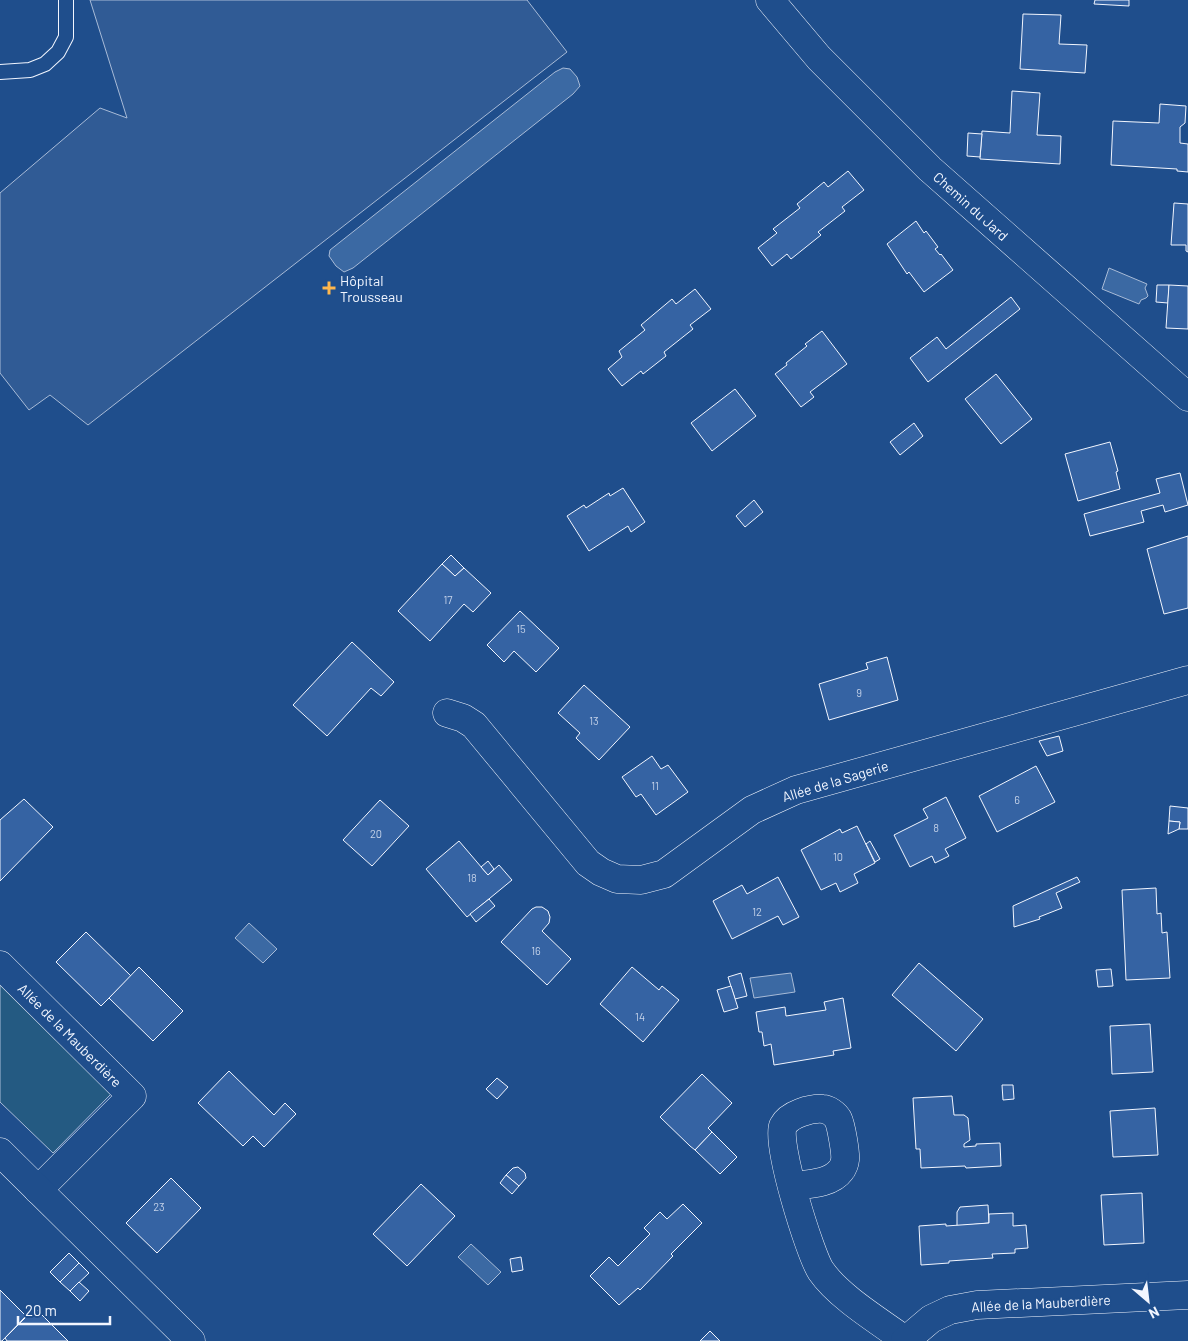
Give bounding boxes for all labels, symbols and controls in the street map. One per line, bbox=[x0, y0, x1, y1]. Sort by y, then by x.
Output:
street label: Chemin du Jard bbox=[930, 168, 1012, 244]
place label: Hôpital Trousseau bbox=[340, 272, 403, 305]
marker: Hôpital Trousseau bbox=[322, 281, 336, 295]
house number: 17 bbox=[443, 593, 453, 606]
house number: 15 bbox=[516, 622, 526, 635]
house number: 9 bbox=[856, 686, 862, 699]
house number: 13 bbox=[589, 714, 599, 727]
street label: Allée de la Sagerie bbox=[780, 757, 890, 805]
house number: 11 bbox=[651, 779, 659, 792]
house number: 6 bbox=[1014, 793, 1020, 806]
house number: 8 bbox=[933, 821, 939, 834]
house number: 20 bbox=[370, 827, 382, 840]
house number: 10 bbox=[833, 850, 843, 863]
house number: 18 bbox=[467, 871, 477, 884]
house number: 12 bbox=[752, 905, 762, 918]
house number: 16 bbox=[531, 944, 541, 957]
street label: Allée de la Mauberdière bbox=[15, 980, 125, 1090]
house number: 14 bbox=[635, 1010, 645, 1023]
house number: 23 bbox=[153, 1200, 165, 1213]
north arrow bbox=[1123, 1276, 1173, 1326]
street label: Allée de la Mauberdière bbox=[971, 1291, 1111, 1315]
scale bar bbox=[18, 1294, 110, 1326]
text: 20 m bbox=[25, 1301, 57, 1319]
text: N bbox=[1146, 1303, 1162, 1323]

